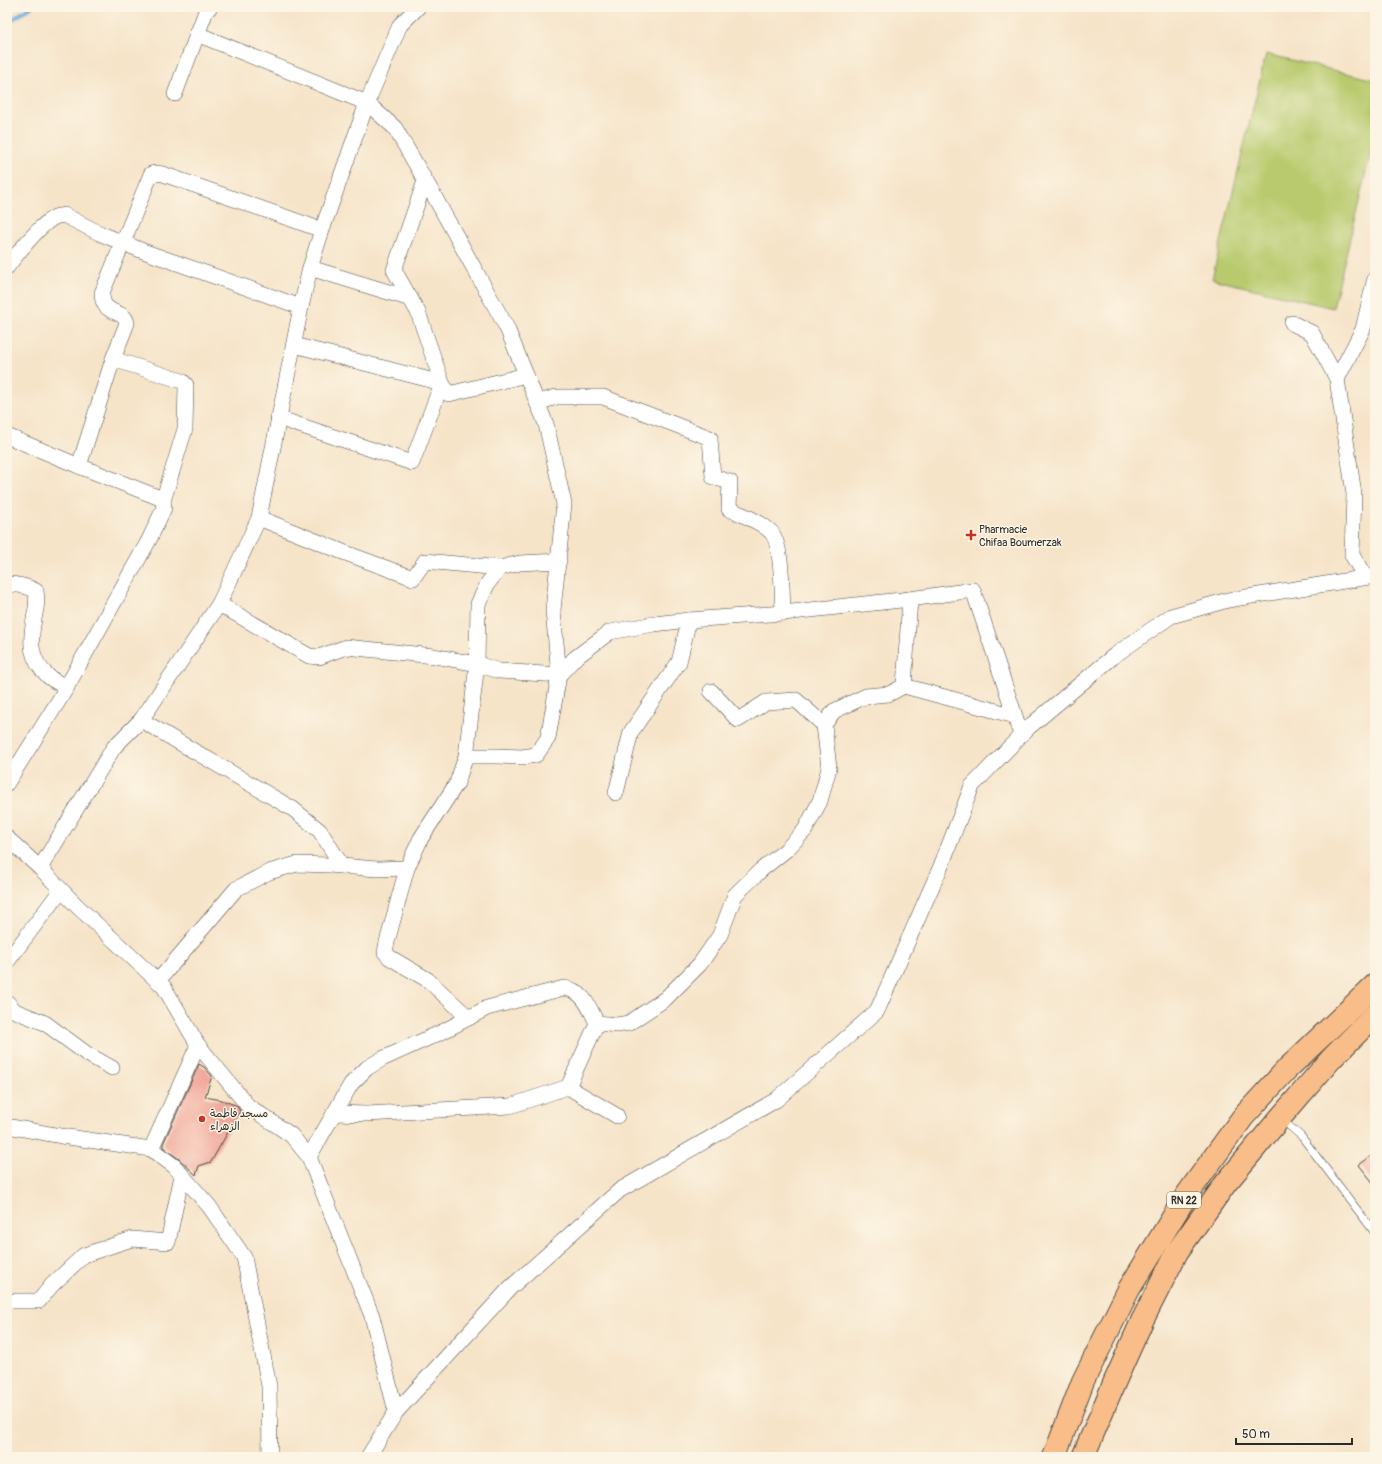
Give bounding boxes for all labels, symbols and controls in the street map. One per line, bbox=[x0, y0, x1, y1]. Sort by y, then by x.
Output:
place label: Pharmacie Chifaa Boumerzak bbox=[979, 523, 1062, 549]
marker: Pharmacie Chifaa Boumerzak bbox=[966, 530, 976, 540]
place label: مسجد فاطمة الزهراء bbox=[210, 1107, 268, 1133]
marker: مسجد فاطمة الزهراء bbox=[197, 1114, 207, 1124]
road number: RN 22 bbox=[1167, 1192, 1201, 1208]
scale bar bbox=[1236, 1420, 1352, 1446]
text: 50 m bbox=[1242, 1427, 1270, 1442]

